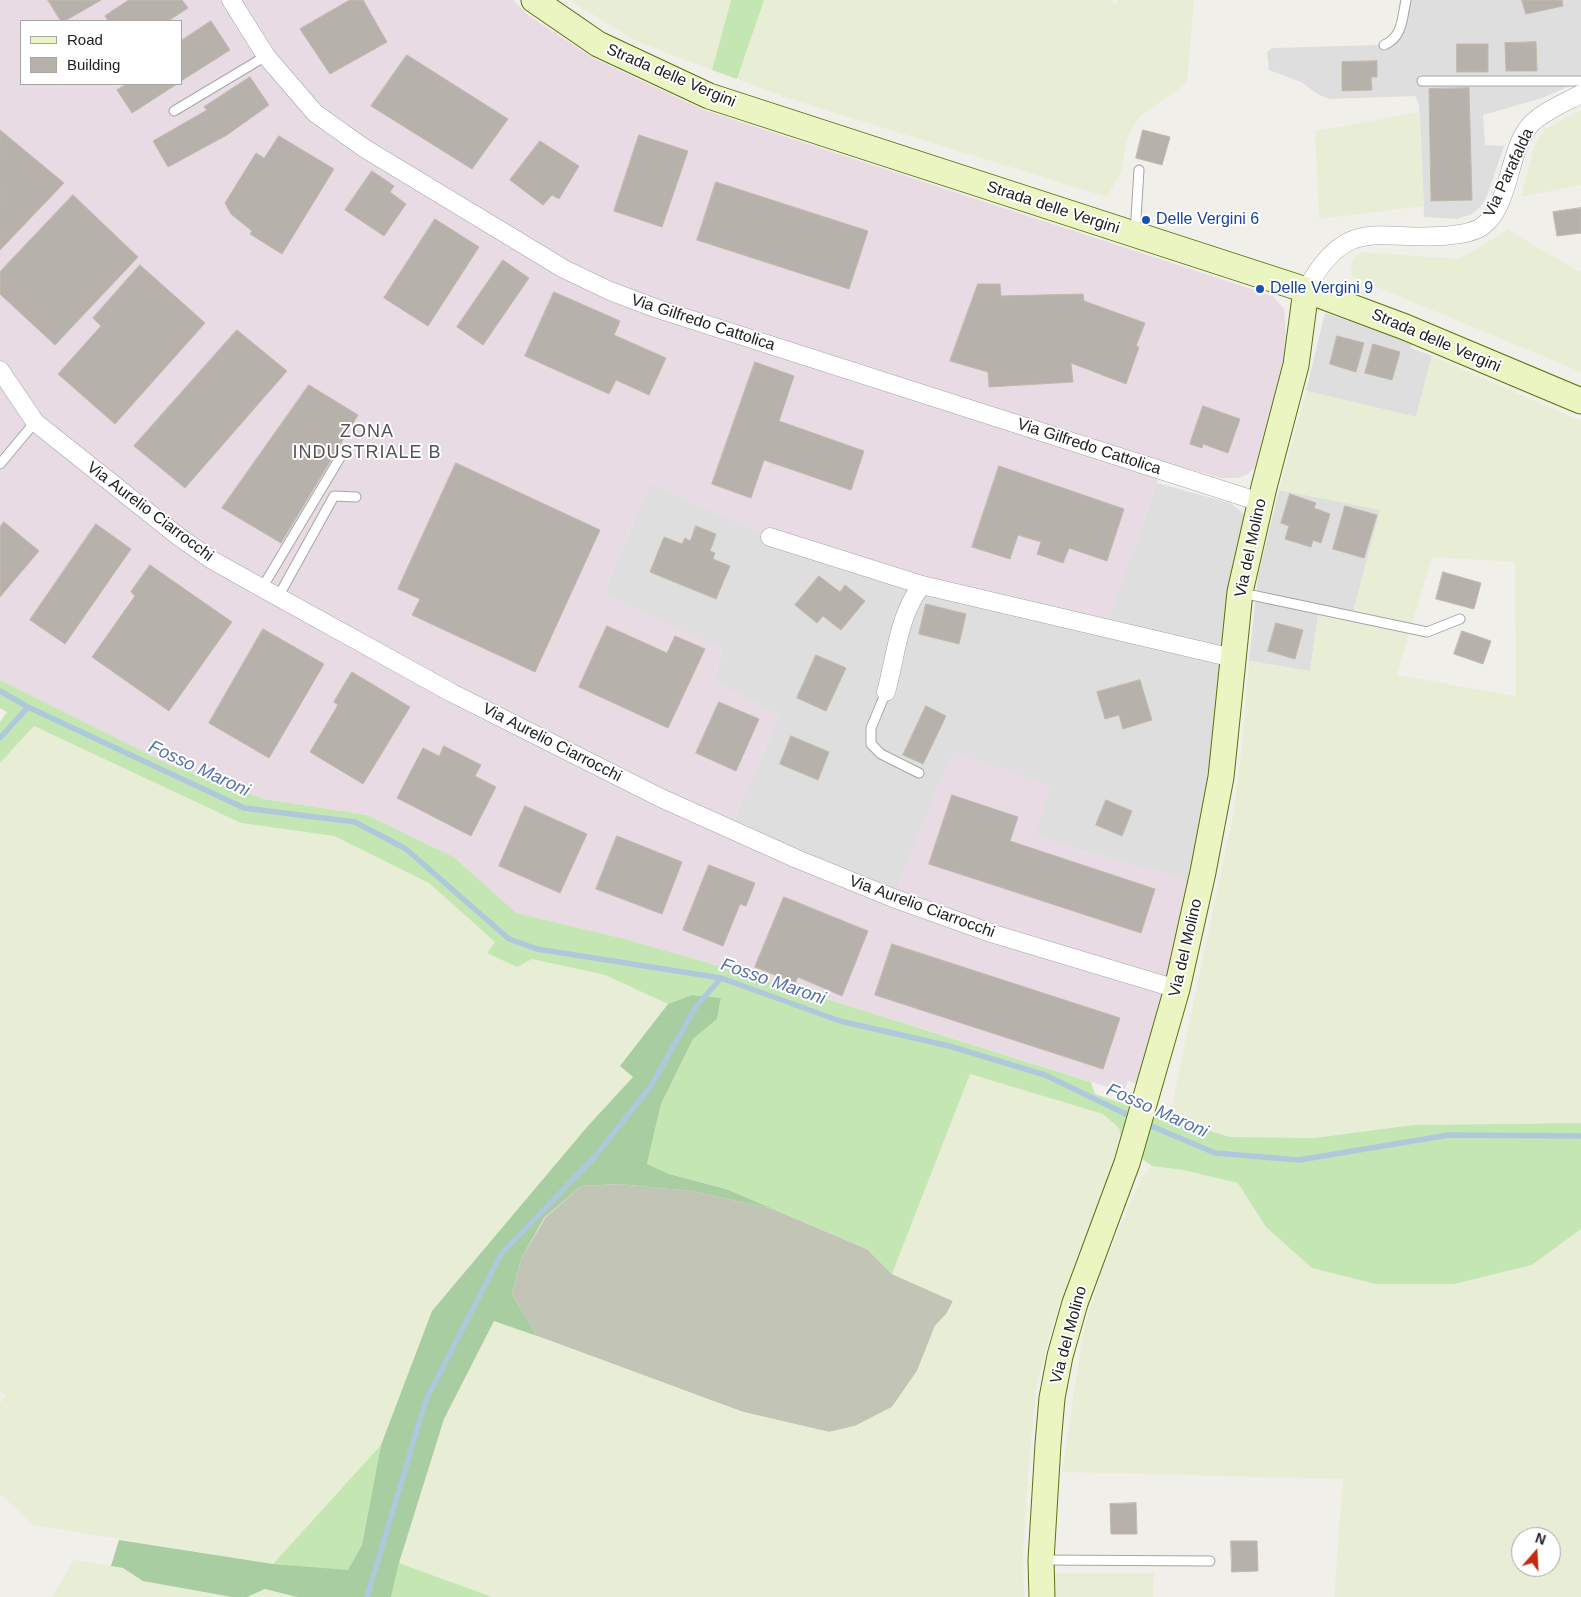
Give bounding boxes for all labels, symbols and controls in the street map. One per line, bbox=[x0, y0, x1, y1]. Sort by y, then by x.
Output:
legend bbox=[20, 20, 182, 85]
text: Road bbox=[67, 31, 103, 48]
street label: Strada delle Vergini bbox=[603, 40, 739, 112]
text: Building bbox=[67, 56, 120, 73]
street label: Via Parafalda bbox=[1480, 126, 1538, 220]
street label: Strada delle Vergini bbox=[984, 177, 1122, 239]
place label: Delle Vergini 6 bbox=[1156, 210, 1259, 230]
marker: Delle Vergini 6 bbox=[1140, 214, 1152, 226]
place label: Delle Vergini 9 bbox=[1270, 279, 1373, 299]
marker: Delle Vergini 9 bbox=[1254, 283, 1266, 295]
street label: Via Gilfredo Cattolica bbox=[629, 291, 777, 355]
street label: Strada delle Vergini bbox=[1368, 305, 1504, 377]
street label: Via Gilfredo Cattolica bbox=[1015, 415, 1163, 479]
district label: ZONA INDUSTRIALE B bbox=[291, 421, 443, 464]
street label: Via Aurelio Ciarrocchi bbox=[83, 458, 217, 566]
street label: Via del Molino bbox=[1231, 497, 1271, 599]
street label: Via Aurelio Ciarrocchi bbox=[479, 700, 625, 786]
water label: Fosso Maroni bbox=[145, 736, 253, 802]
street label: Via Aurelio Ciarrocchi bbox=[847, 872, 997, 942]
street label: Via del Molino bbox=[1165, 897, 1207, 999]
water label: Fosso Maroni bbox=[718, 954, 828, 1010]
water label: Fosso Maroni bbox=[1103, 1079, 1211, 1143]
street label: Via del Molino bbox=[1047, 1284, 1091, 1386]
north arrow bbox=[1511, 1527, 1561, 1577]
text: N bbox=[1533, 1530, 1548, 1548]

